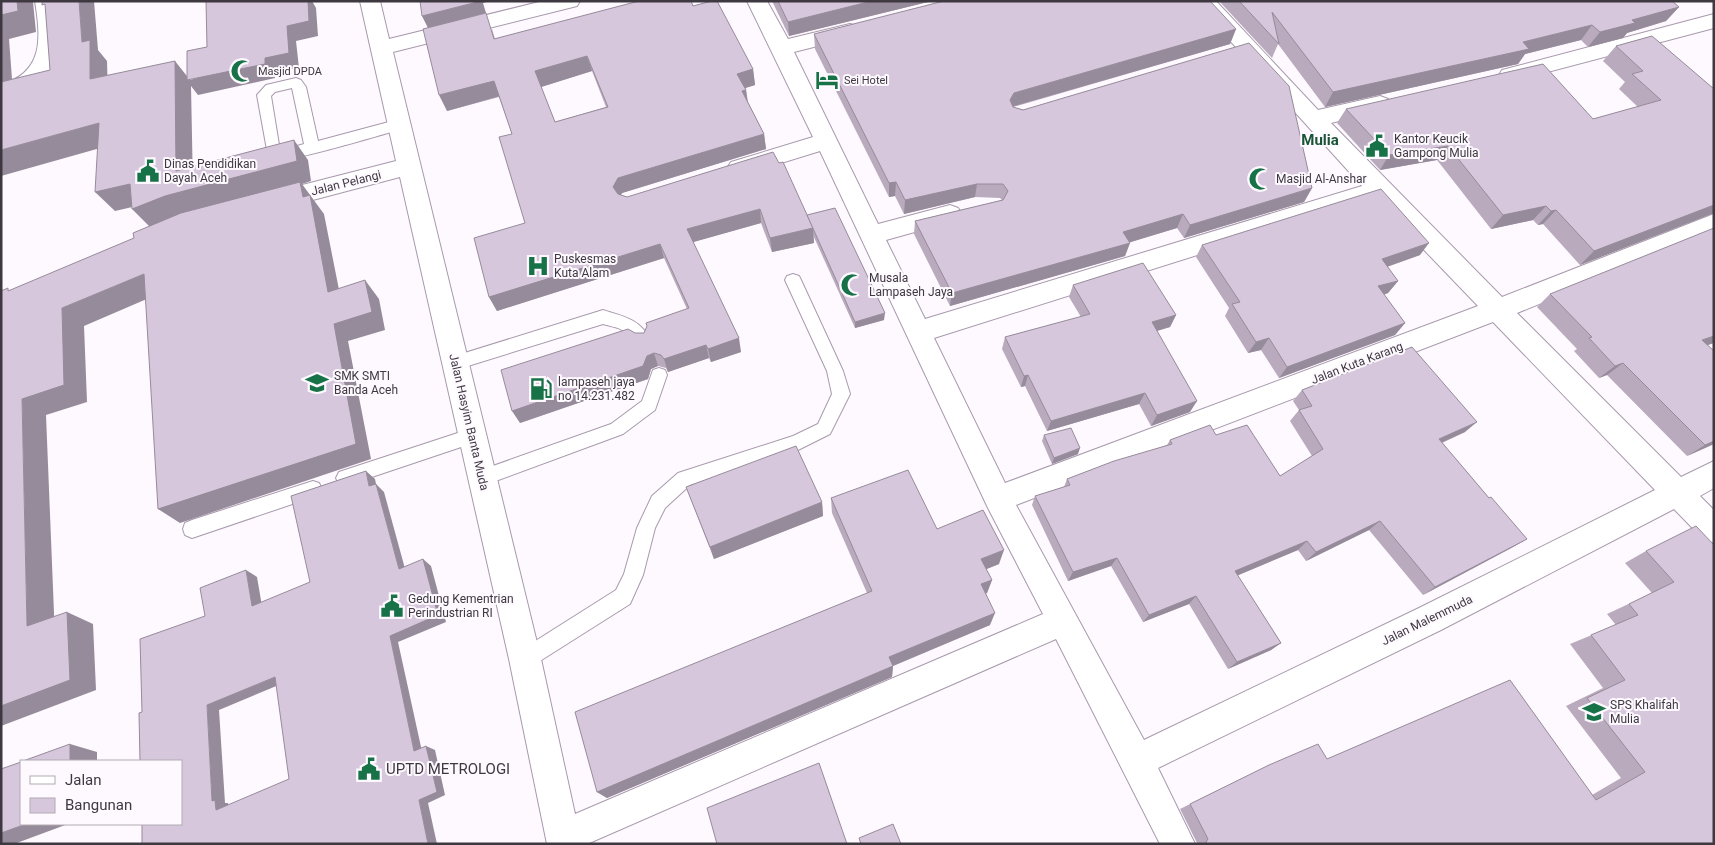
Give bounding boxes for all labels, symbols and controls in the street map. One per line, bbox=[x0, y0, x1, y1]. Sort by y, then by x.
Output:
mosque icon: Masjid DPDA bbox=[229, 58, 255, 84]
place label: Masjid DPDA bbox=[258, 65, 323, 78]
hotel icon: Sei Hotel bbox=[814, 67, 840, 93]
place label: Sei Hotel bbox=[844, 74, 888, 87]
district label: Mulia bbox=[1301, 131, 1339, 149]
place label: Kantor Keucik Gampong Mulia bbox=[1394, 132, 1479, 160]
public building icon: Kantor Keucik Gampong Mulia bbox=[1364, 133, 1390, 159]
place label: Dinas Pendidikan Dayah Aceh bbox=[164, 157, 256, 185]
public building icon: Dinas Pendidikan Dayah Aceh bbox=[135, 158, 161, 184]
mosque icon: Masjid Al-Anshar bbox=[1247, 166, 1273, 192]
street label: Jalan Pelangi bbox=[309, 168, 383, 198]
place label: Masjid Al-Anshar bbox=[1276, 172, 1367, 186]
place label: Puskesmas Kuta Alam bbox=[554, 252, 616, 280]
hospital icon: Puskesmas Kuta Alam bbox=[525, 253, 551, 279]
place label: Musala Lampaseh Jaya bbox=[869, 271, 953, 299]
mosque icon: Musala Lampaseh Jaya bbox=[839, 272, 865, 298]
street label: Jalan Kuta Karang bbox=[1309, 339, 1405, 387]
street label: Jalan Hasyim Banta Muda bbox=[446, 352, 492, 492]
place label: SMK SMTI Banda Aceh bbox=[334, 369, 398, 397]
school or university icon: SMK SMTI Banda Aceh bbox=[304, 370, 330, 396]
place label: lampaseh jaya no 14.231.482 bbox=[558, 375, 635, 403]
fuel station icon: lampaseh jaya no 14.231.482 bbox=[528, 376, 554, 402]
place label: Gedung Kementrian Perindustrian RI bbox=[408, 592, 514, 620]
street label: Jalan Malemmuda bbox=[1379, 592, 1475, 648]
public building icon: Gedung Kementrian Perindustrian RI bbox=[379, 593, 405, 619]
place label: SPS Khalifah Mulia bbox=[1610, 698, 1679, 726]
school or university icon: SPS Khalifah Mulia bbox=[1581, 699, 1607, 725]
public building icon: UPTD METROLOGI bbox=[356, 756, 382, 782]
legend bbox=[20, 760, 182, 825]
place label: UPTD METROLOGI bbox=[386, 760, 510, 778]
text: Jalan bbox=[65, 771, 102, 789]
text: Bangunan bbox=[65, 796, 132, 814]

